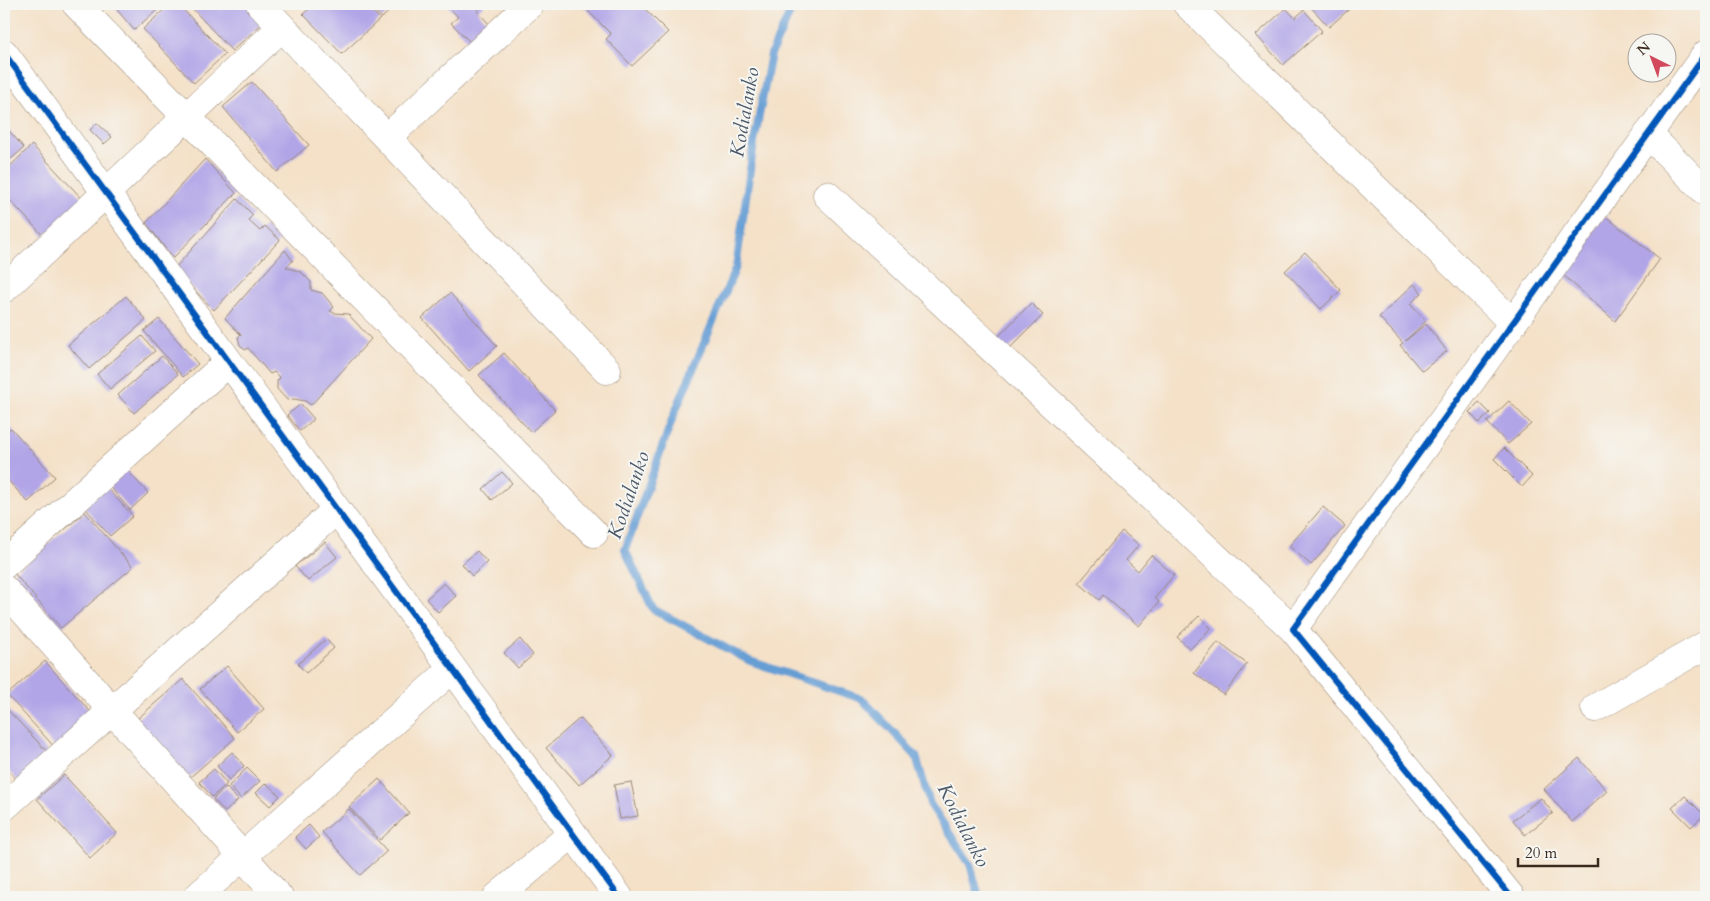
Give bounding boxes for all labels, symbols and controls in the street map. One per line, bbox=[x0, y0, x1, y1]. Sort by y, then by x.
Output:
north arrow bbox=[1628, 32, 1678, 82]
text: N bbox=[1633, 38, 1655, 60]
water label: Kodialanko bbox=[723, 65, 766, 159]
water label: Kodialanko bbox=[601, 448, 656, 543]
water label: Kodialanko bbox=[931, 779, 996, 872]
scale bar bbox=[1518, 836, 1598, 868]
text: 20 m bbox=[1525, 843, 1557, 863]

